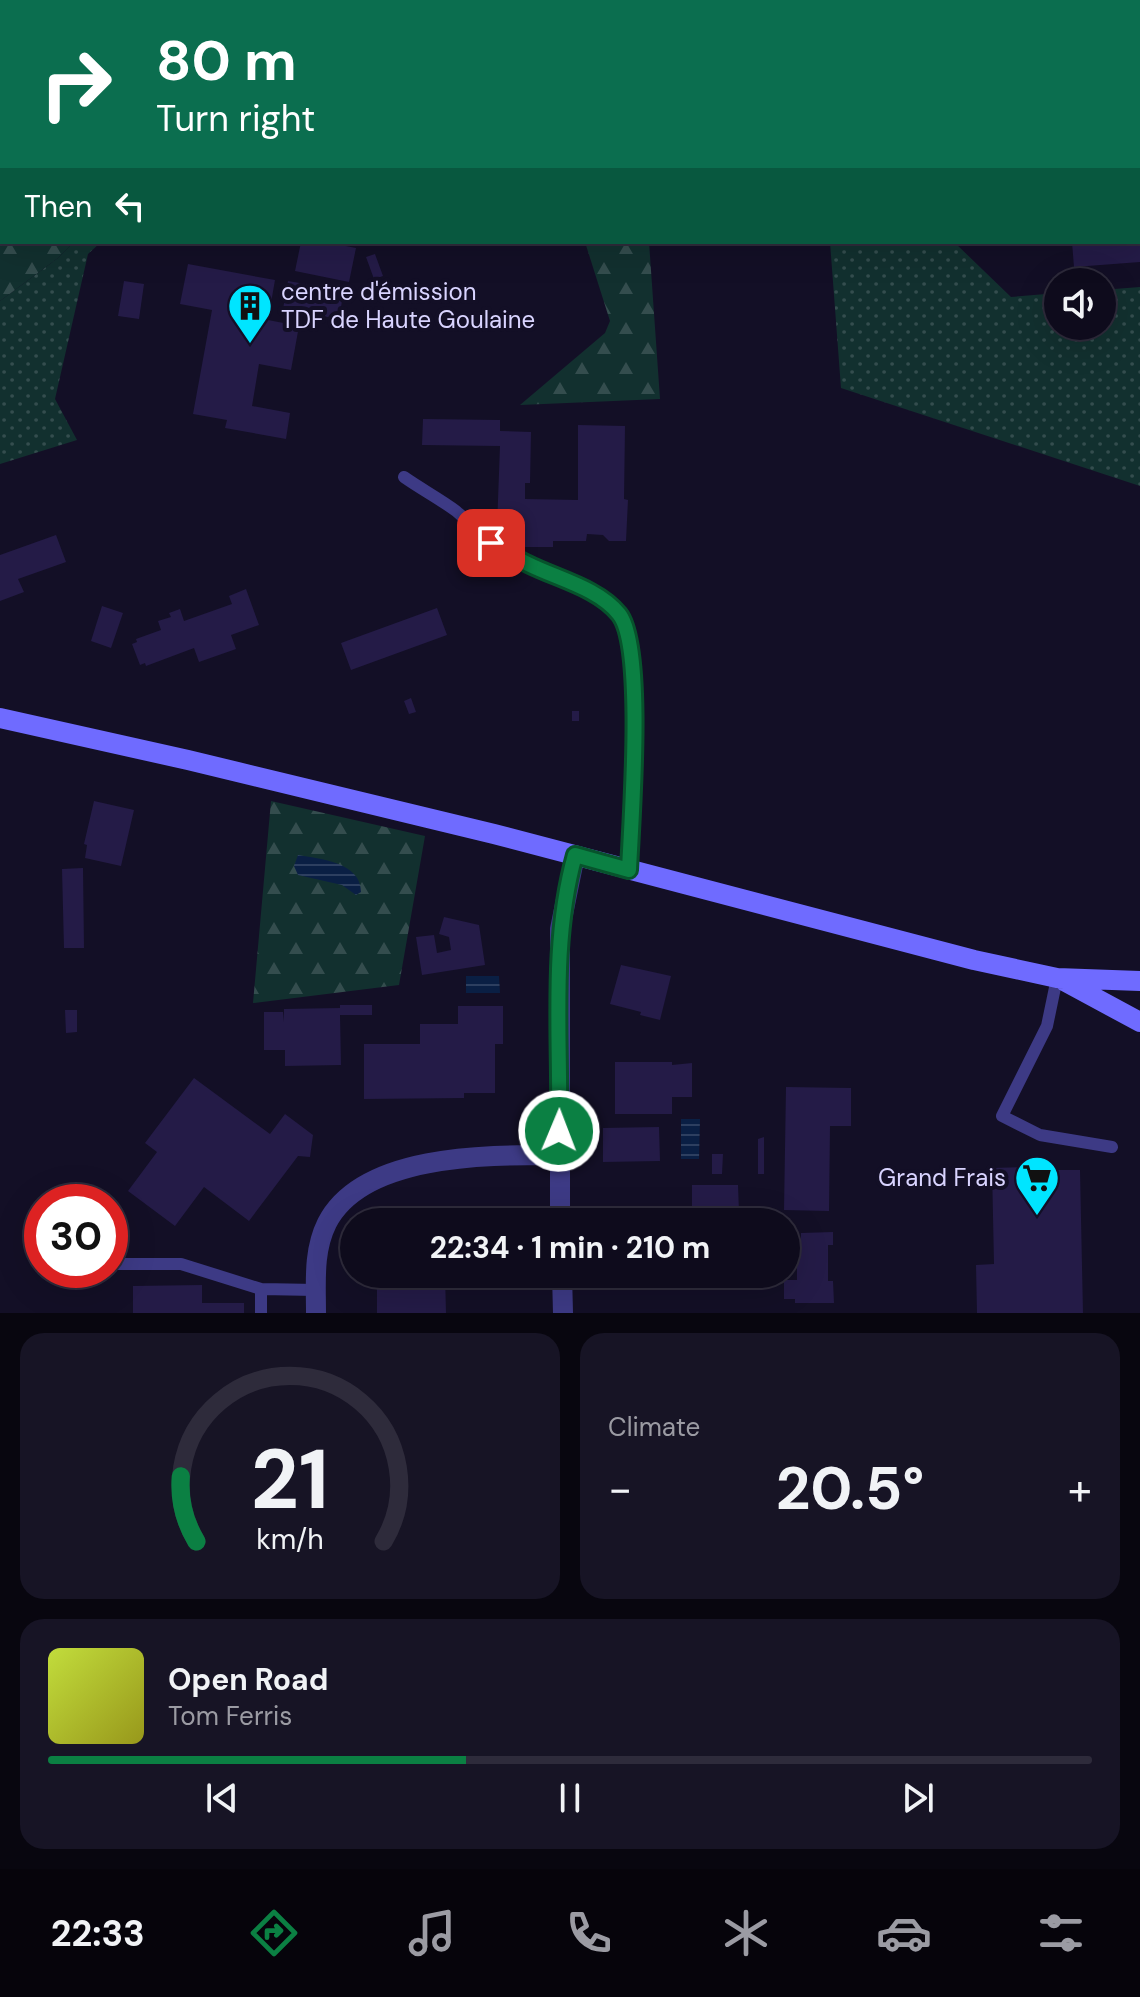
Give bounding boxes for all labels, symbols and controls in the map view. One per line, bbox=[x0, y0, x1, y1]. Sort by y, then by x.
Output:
text: 80 m bbox=[156, 24, 297, 97]
icon: right bbox=[24, 32, 128, 136]
text: Turn right bbox=[156, 95, 315, 142]
icon: left bbox=[108, 184, 152, 228]
text: Then bbox=[24, 187, 92, 226]
map controls bbox=[1044, 268, 1116, 340]
button: sound bbox=[1044, 268, 1116, 340]
place label: centre d'émission TDF de Haute Goulaine bbox=[281, 276, 535, 335]
building icon: centre d'émission TDF de Haute Goulaine bbox=[226, 282, 274, 345]
pin bbox=[457, 509, 525, 577]
icon: arrive bbox=[469, 521, 513, 565]
position arrow bbox=[517, 1089, 601, 1173]
supermarket icon: Grand Frais bbox=[1013, 1154, 1061, 1217]
place label: Grand Frais bbox=[878, 1162, 1006, 1193]
speed limit sign: 30 bbox=[24, 1184, 128, 1288]
text: 22:34 · 1 min · 210 m bbox=[430, 1228, 710, 1267]
text: Climate bbox=[608, 1410, 700, 1444]
text: 21 bbox=[251, 1425, 329, 1534]
text: 20.5° bbox=[776, 1449, 924, 1528]
text: − bbox=[608, 1460, 632, 1518]
text: + bbox=[1068, 1460, 1092, 1518]
text: km/h bbox=[256, 1521, 324, 1558]
text: Open Road bbox=[168, 1660, 328, 1699]
text: Tom Ferris bbox=[168, 1699, 292, 1733]
icon: previous bbox=[200, 1776, 244, 1820]
icon: pause bbox=[548, 1776, 592, 1820]
icon: next bbox=[896, 1776, 940, 1820]
icon: directions bbox=[246, 1905, 302, 1961]
icon: music bbox=[404, 1905, 460, 1961]
icon: phone bbox=[561, 1905, 617, 1961]
icon: climate bbox=[718, 1905, 774, 1961]
icon: car bbox=[876, 1905, 932, 1961]
icon: filters bbox=[1033, 1905, 1089, 1961]
text: 22:33 bbox=[51, 1910, 145, 1957]

